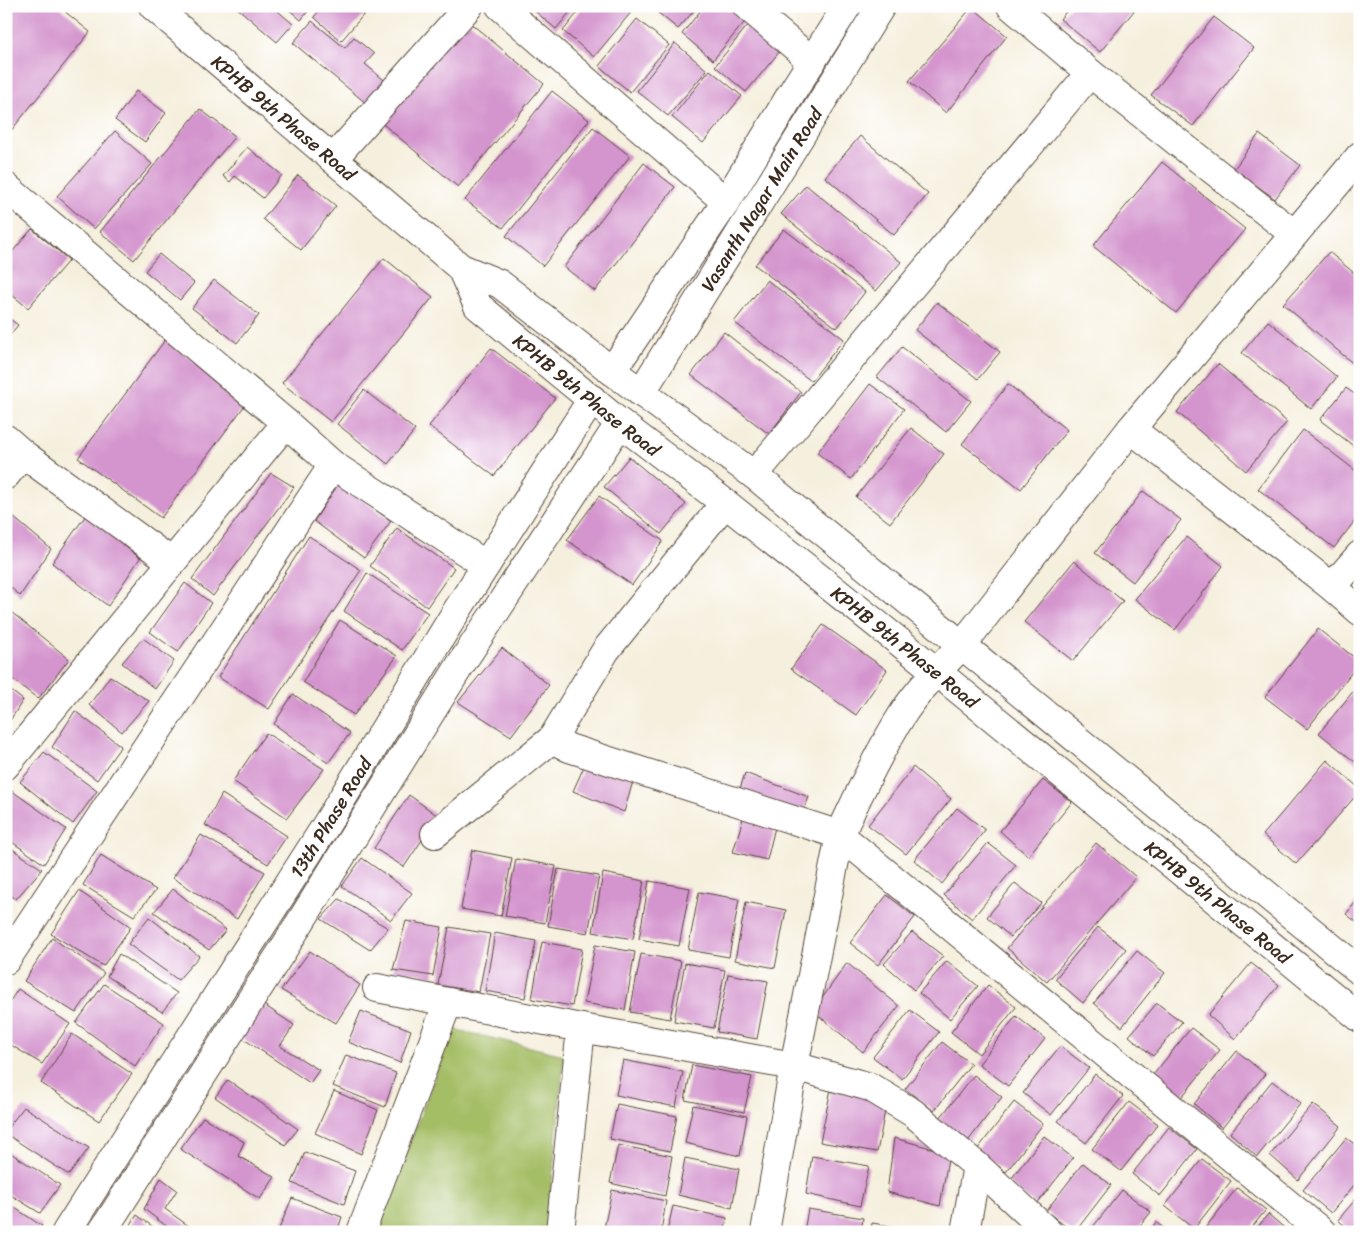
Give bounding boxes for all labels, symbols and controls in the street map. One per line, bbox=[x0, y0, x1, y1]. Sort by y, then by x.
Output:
street label: KPHB 9th Phase Road bbox=[204, 46, 365, 190]
street label: Vasanth Nagar Main Road bbox=[691, 100, 832, 298]
street label: KPHB 9th Phase Road bbox=[505, 325, 669, 466]
street label: KPHB 9th Phase Road bbox=[824, 577, 987, 717]
street label: 13th Phase Road bbox=[280, 749, 381, 884]
street label: KPHB 9th Phase Road bbox=[1137, 831, 1300, 973]

